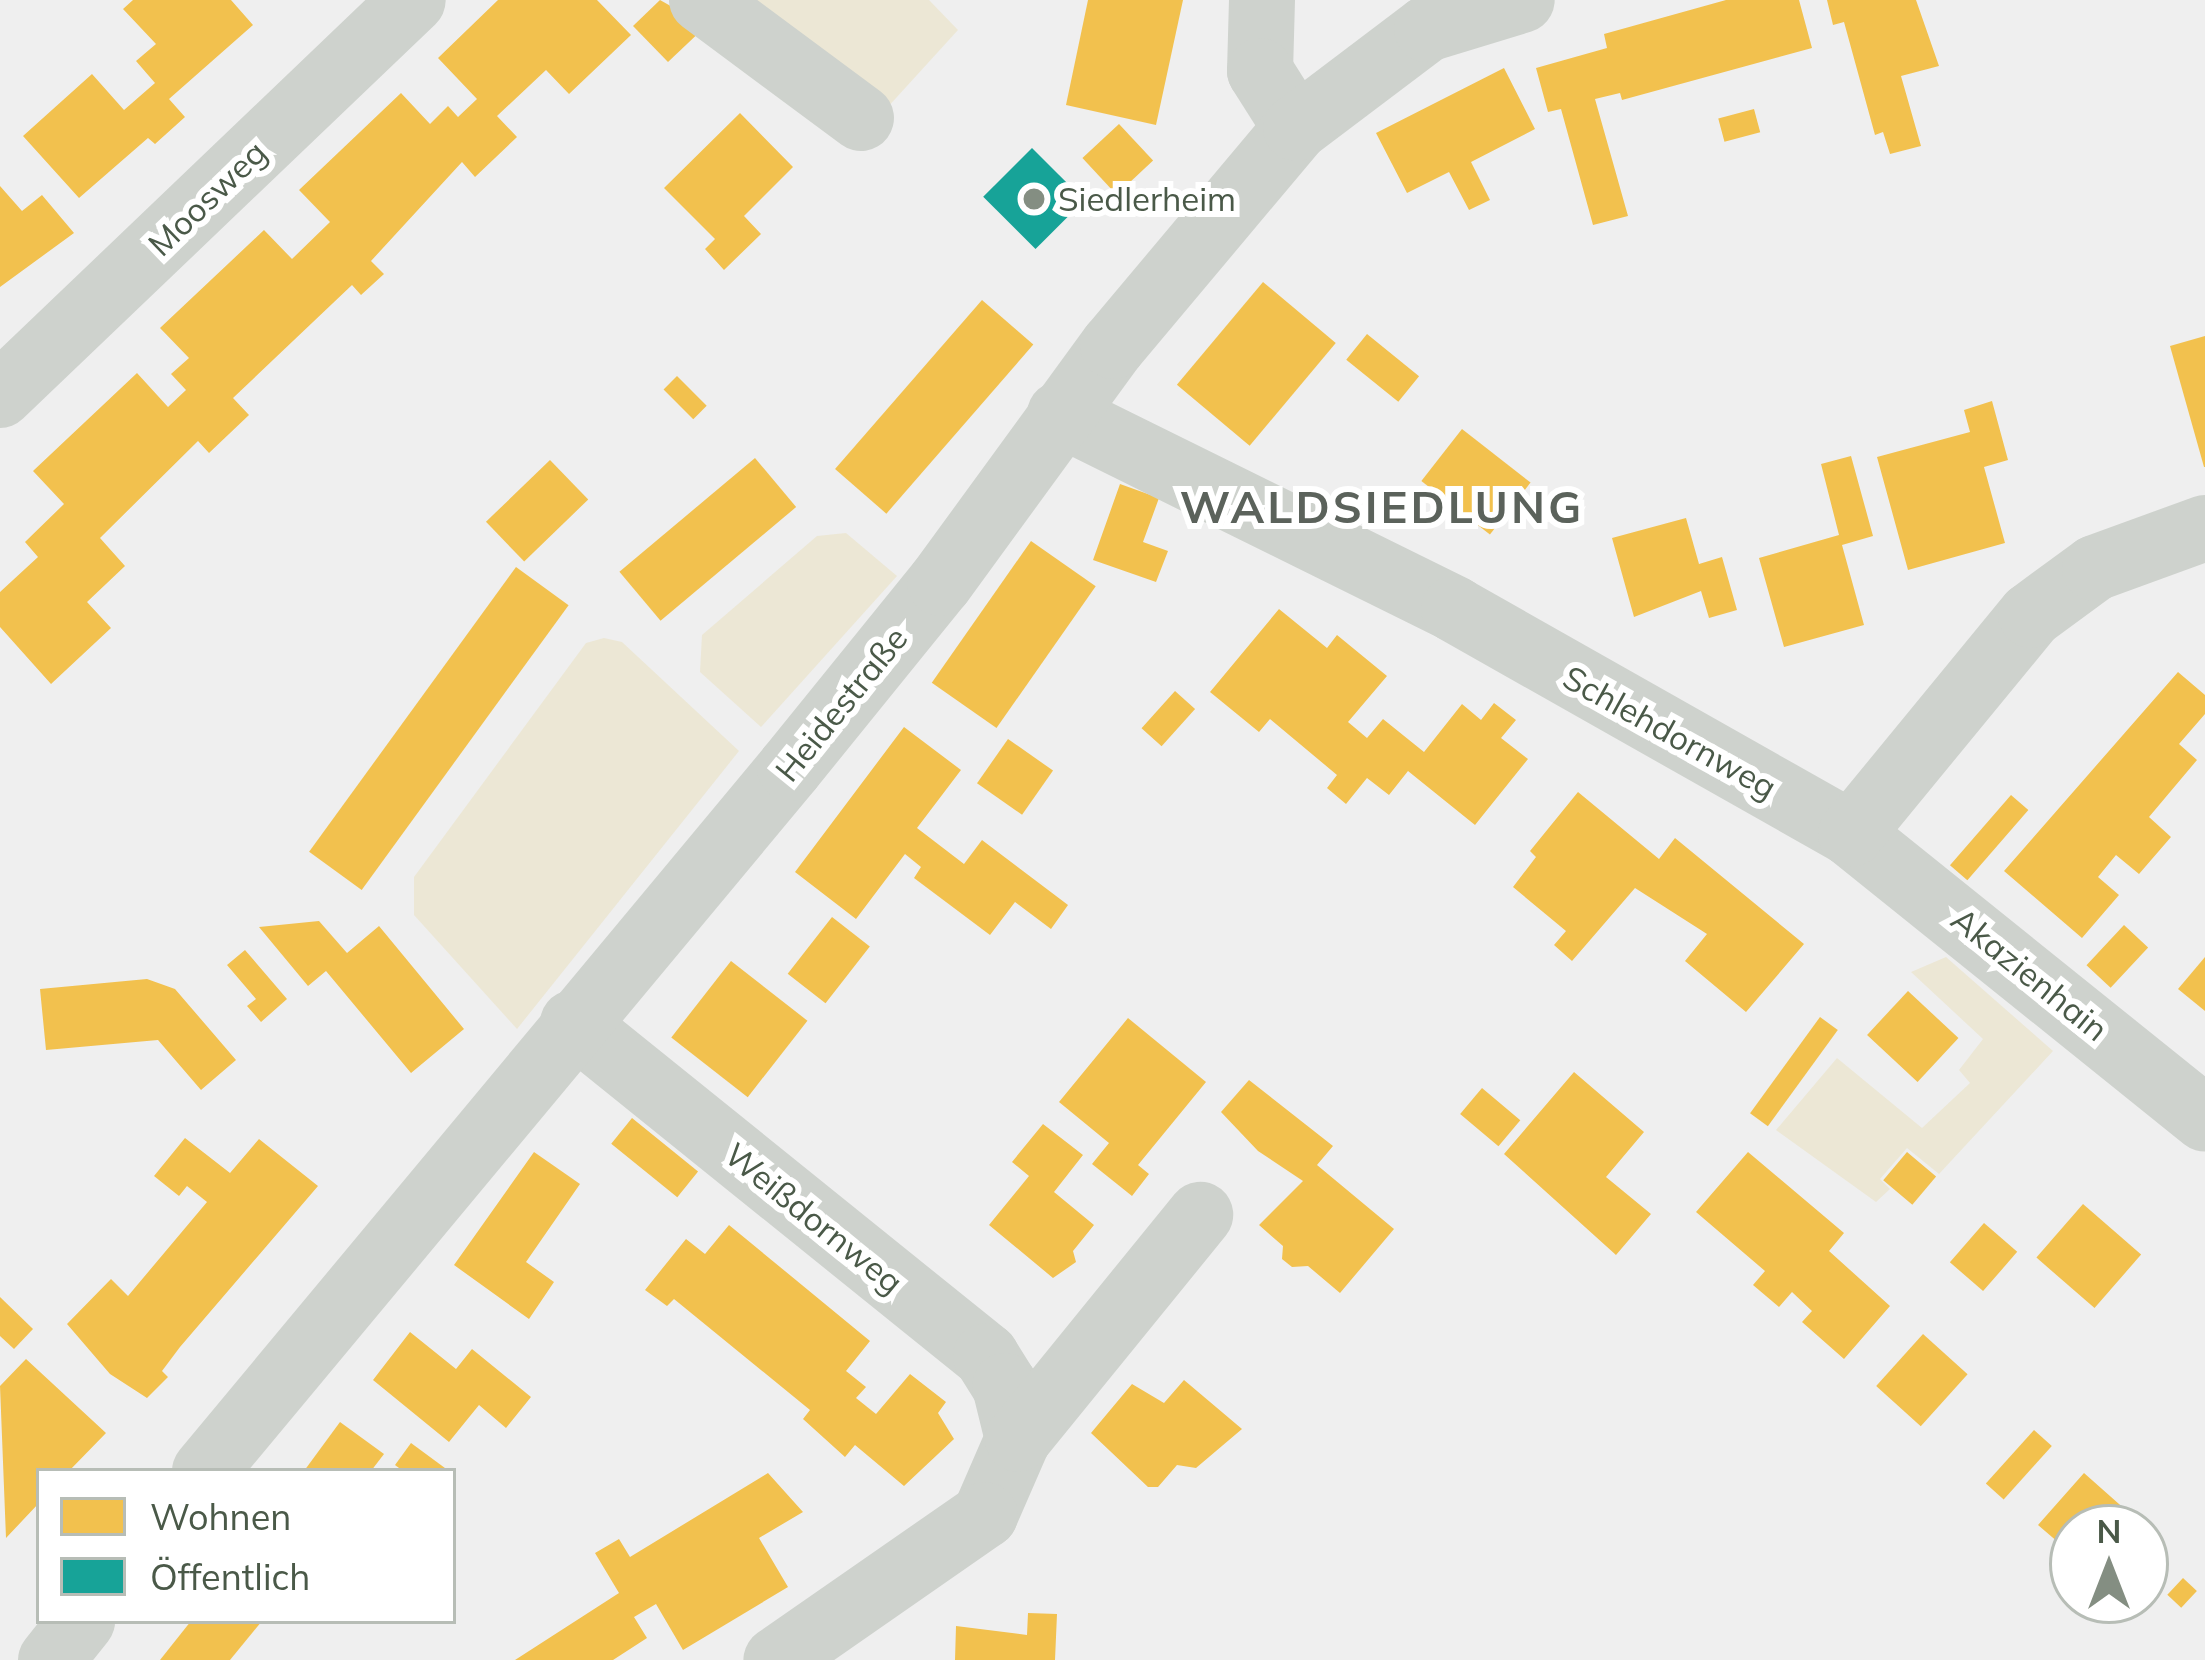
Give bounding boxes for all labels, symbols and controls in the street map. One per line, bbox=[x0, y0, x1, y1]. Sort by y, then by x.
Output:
street label: Moosweg bbox=[140, 132, 274, 264]
place label: Siedlerheim bbox=[1058, 179, 1236, 219]
marker: Siedlerheim bbox=[1021, 186, 1047, 212]
district label: WALDSIEDLUNG bbox=[1180, 480, 1584, 534]
street label: Heidestraße bbox=[767, 619, 915, 789]
street label: Schlehdornweg bbox=[1557, 657, 1783, 807]
street label: Akazienhain bbox=[1944, 899, 2116, 1049]
street label: Weißdornweg bbox=[717, 1134, 911, 1302]
legend bbox=[36, 1468, 456, 1624]
text: Wohnen bbox=[150, 1494, 291, 1539]
north arrow bbox=[2049, 1504, 2169, 1624]
text: N bbox=[2097, 1510, 2121, 1551]
text: Öffentlich bbox=[150, 1554, 310, 1599]

